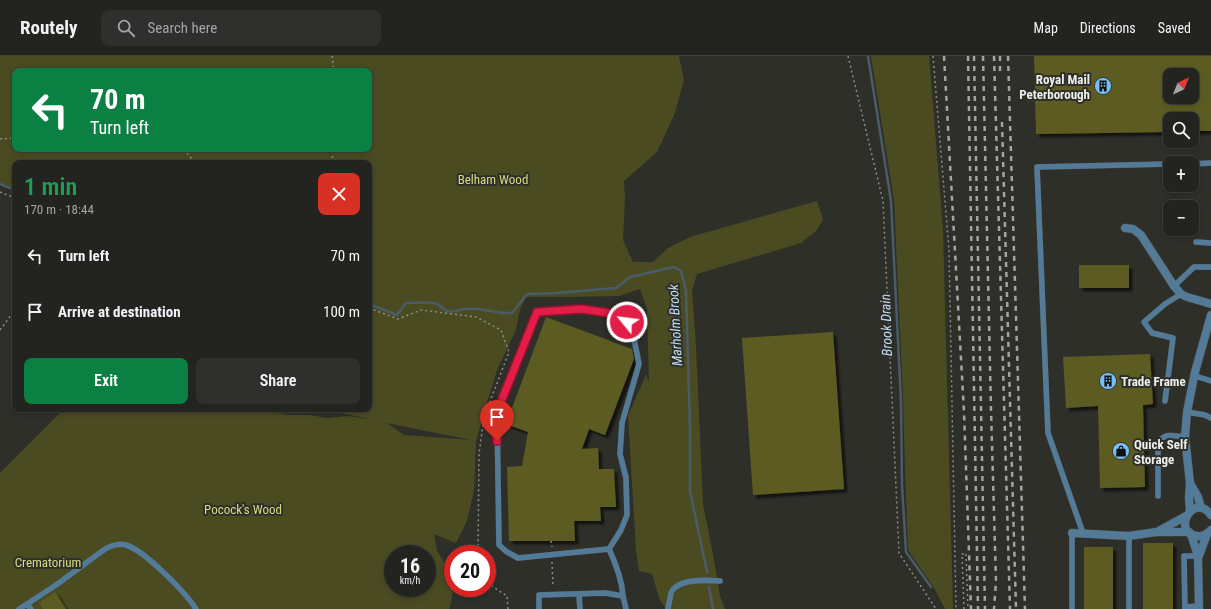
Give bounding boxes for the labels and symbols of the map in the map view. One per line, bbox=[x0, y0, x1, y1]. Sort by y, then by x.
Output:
north arrow bbox=[1163, 68, 1199, 104]
place label: Royal Mail Peterborough bbox=[1019, 72, 1090, 102]
building icon: Royal Mail Peterborough bbox=[1093, 76, 1113, 96]
park label: Belham Wood bbox=[458, 172, 528, 187]
water label: Marholm Brook bbox=[665, 283, 685, 366]
water label: Brook Drain bbox=[877, 294, 895, 356]
position arrow bbox=[606, 301, 648, 343]
building icon: Trade Frame bbox=[1098, 371, 1118, 391]
place label: Trade Frame bbox=[1121, 374, 1186, 389]
pin bbox=[480, 400, 514, 441]
place label: Quick Self Storage bbox=[1134, 437, 1188, 467]
shop icon: Quick Self Storage bbox=[1111, 441, 1131, 461]
park label: Pocock's Wood bbox=[204, 502, 282, 517]
speed limit sign: 20 bbox=[444, 545, 496, 597]
park label: Crematorium bbox=[15, 555, 81, 570]

